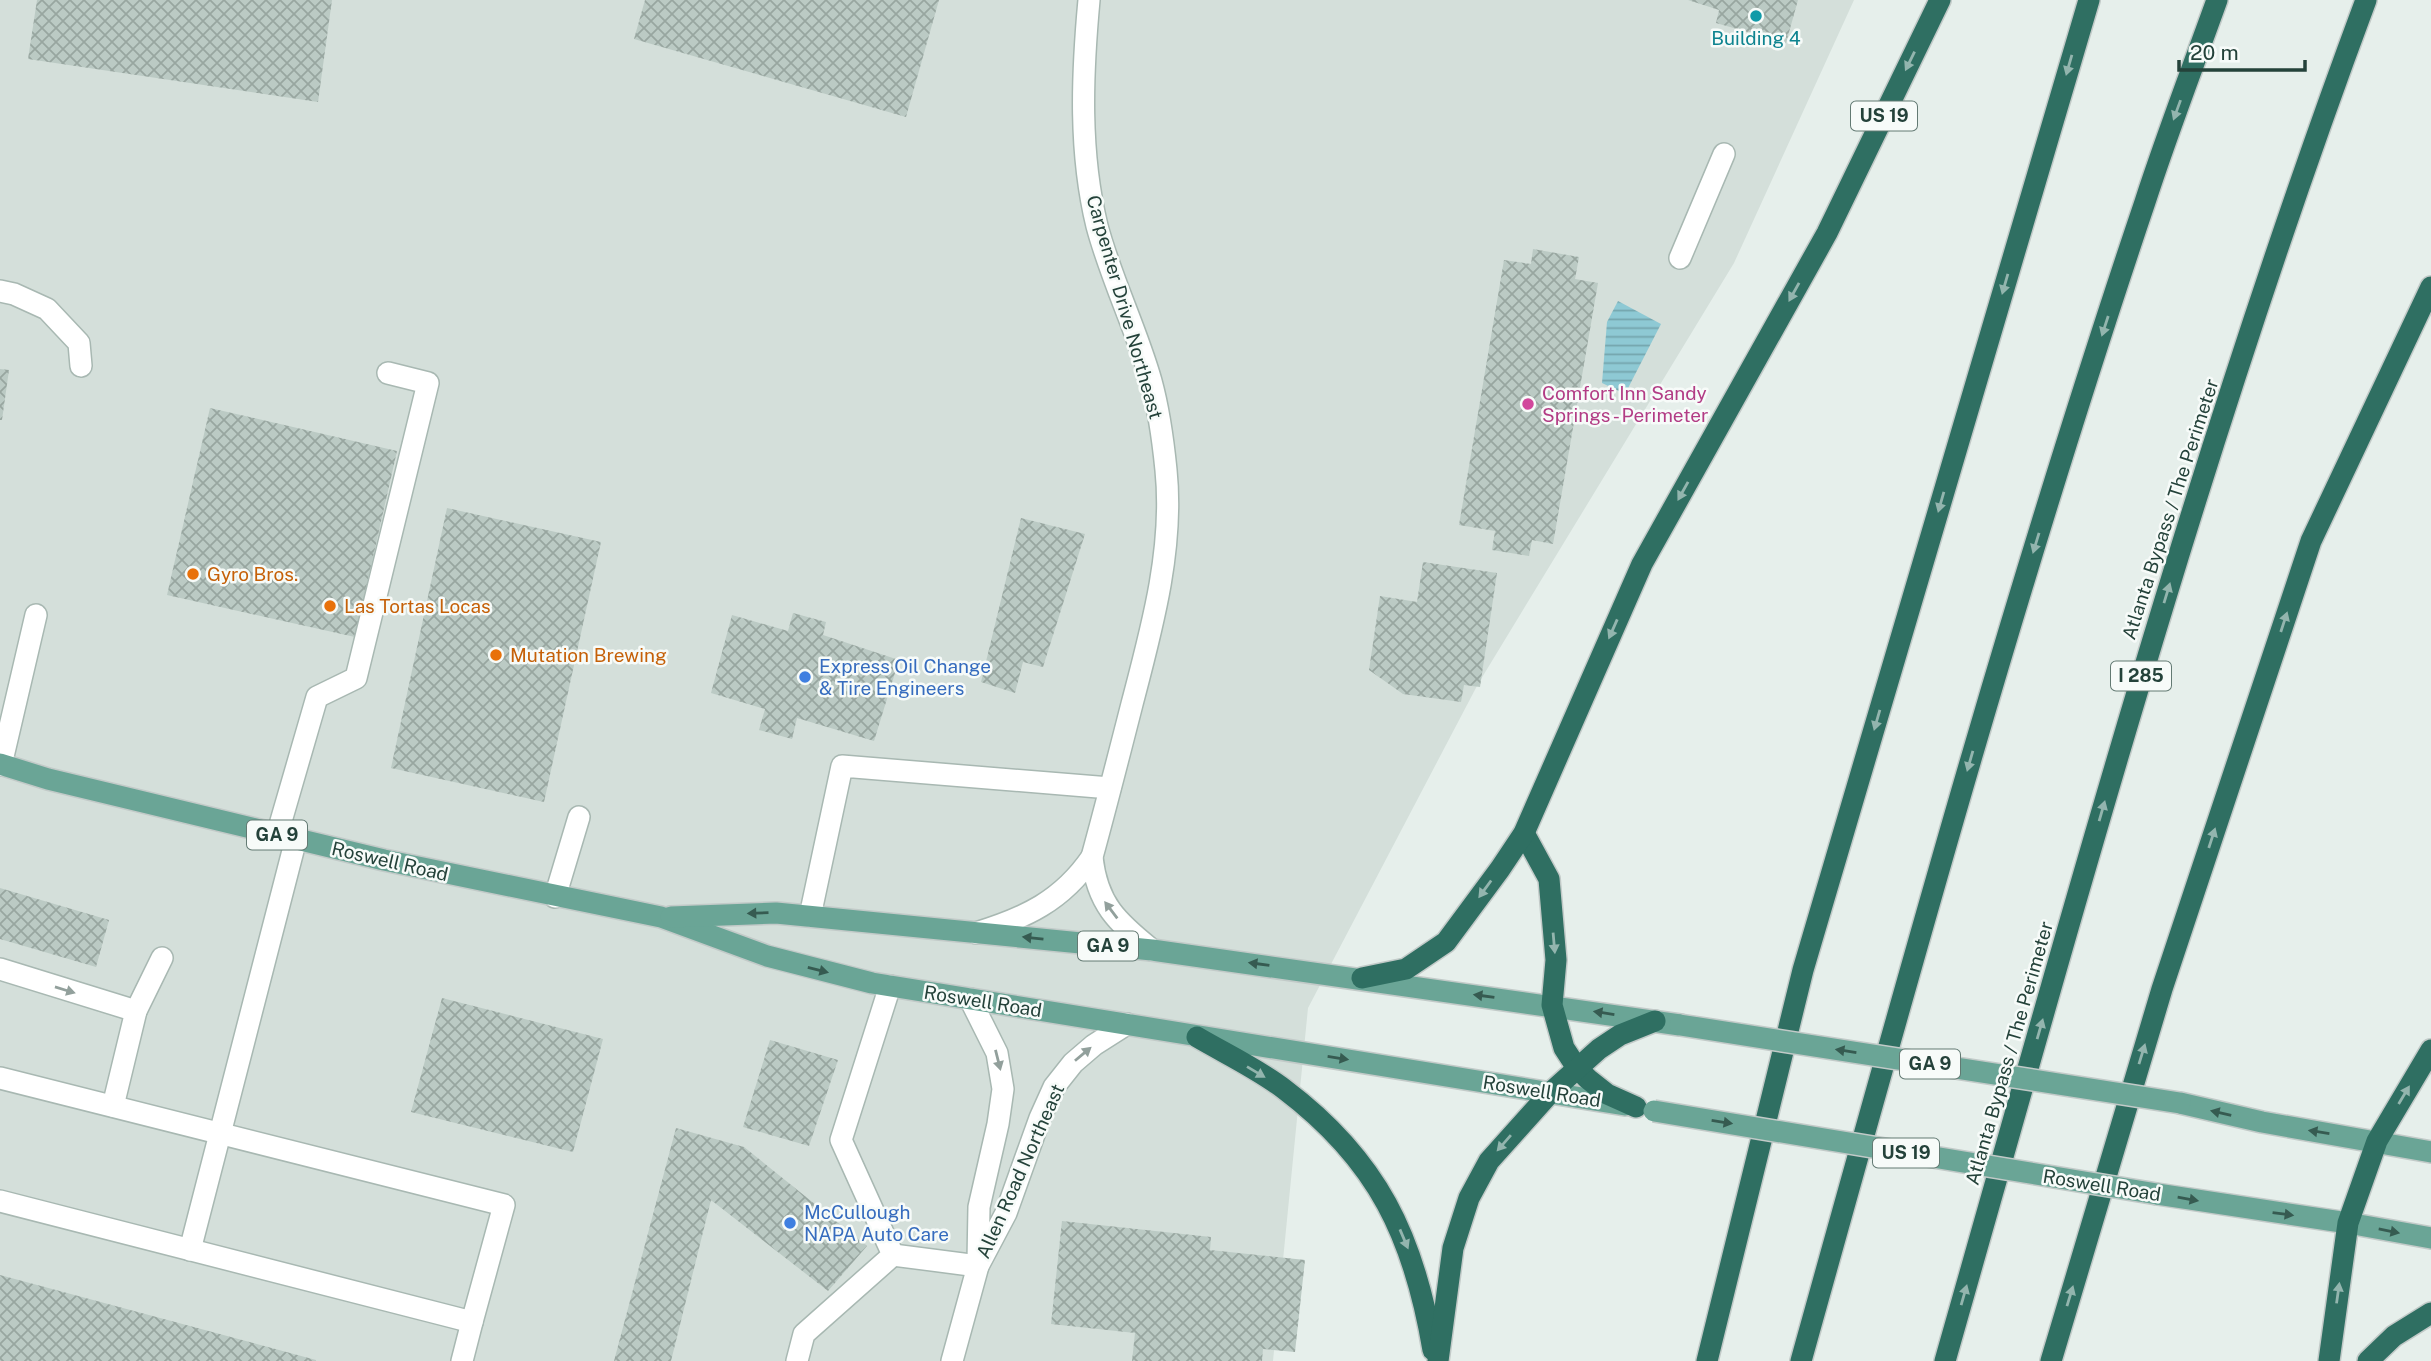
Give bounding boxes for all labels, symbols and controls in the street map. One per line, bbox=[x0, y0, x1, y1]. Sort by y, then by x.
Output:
marker: Building 4 bbox=[1748, 8, 1764, 24]
place label: Building 4 bbox=[1711, 27, 1801, 49]
scale bar bbox=[2179, 28, 2305, 72]
text: 20 m bbox=[2190, 40, 2239, 65]
one-way arrow bbox=[1904, 51, 1916, 71]
one-way arrow bbox=[2064, 55, 2074, 76]
one-way arrow bbox=[2171, 100, 2182, 121]
road number: US 19 bbox=[1851, 102, 1917, 131]
street label: Carpenter Drive Northeast bbox=[1082, 193, 1168, 421]
one-way arrow bbox=[2000, 273, 2010, 294]
one-way arrow bbox=[1788, 283, 1800, 302]
one-way arrow bbox=[2099, 316, 2110, 337]
street label: Atlanta Bypass / The Perimeter bbox=[2117, 376, 2223, 642]
place label: Comfort Inn Sandy Springs - Perimeter bbox=[1542, 382, 1709, 426]
marker: Comfort Inn Sandy Springs - Perimeter bbox=[1520, 396, 1536, 412]
one-way arrow bbox=[1677, 481, 1689, 500]
one-way arrow bbox=[1935, 491, 1946, 513]
one-way arrow bbox=[2030, 533, 2041, 554]
place label: Gyro Bros. bbox=[207, 563, 298, 585]
marker: Gyro Bros. bbox=[185, 566, 201, 582]
one-way arrow bbox=[2162, 582, 2173, 603]
place label: Las Tortas Locas bbox=[344, 595, 491, 617]
marker: Las Tortas Locas bbox=[322, 598, 338, 614]
one-way arrow bbox=[2279, 611, 2290, 632]
one-way arrow bbox=[1607, 619, 1619, 639]
place label: Mutation Brewing bbox=[510, 644, 667, 666]
marker: Mutation Brewing bbox=[488, 647, 504, 663]
place label: Express Oil Change & Tire Engineers bbox=[819, 655, 991, 699]
road number: I 285 bbox=[2111, 662, 2171, 690]
marker: Express Oil Change & Tire Engineers bbox=[797, 669, 813, 685]
one-way arrow bbox=[1871, 710, 1881, 731]
one-way arrow bbox=[1965, 750, 1975, 771]
one-way arrow bbox=[2098, 800, 2108, 821]
road number: GA 9 bbox=[247, 820, 307, 850]
one-way arrow bbox=[2207, 827, 2218, 848]
street label: Roswell Road bbox=[330, 837, 450, 885]
one-way arrow bbox=[1479, 880, 1493, 898]
one-way arrow bbox=[1103, 902, 1118, 920]
one-way arrow bbox=[747, 908, 769, 919]
street label: Atlanta Bypass / The Perimeter bbox=[1961, 919, 2057, 1187]
road number: GA 9 bbox=[1078, 931, 1138, 960]
one-way arrow bbox=[1022, 932, 1044, 943]
one-way arrow bbox=[1549, 932, 1560, 954]
one-way arrow bbox=[1248, 959, 1270, 970]
one-way arrow bbox=[807, 965, 829, 976]
street label: Roswell Road bbox=[922, 981, 1044, 1021]
one-way arrow bbox=[55, 986, 76, 996]
one-way arrow bbox=[1473, 991, 1495, 1002]
one-way arrow bbox=[1593, 1007, 1615, 1018]
one-way arrow bbox=[2035, 1019, 2045, 1040]
one-way arrow bbox=[2138, 1043, 2148, 1064]
one-way arrow bbox=[1835, 1045, 1857, 1056]
one-way arrow bbox=[1075, 1047, 1092, 1062]
one-way arrow bbox=[994, 1050, 1004, 1071]
road number: GA 9 bbox=[1900, 1050, 1960, 1078]
one-way arrow bbox=[1327, 1053, 1349, 1064]
one-way arrow bbox=[1247, 1066, 1266, 1078]
street label: Roswell Road bbox=[1481, 1071, 1603, 1111]
street label: Allen Road Northeast bbox=[972, 1080, 1068, 1262]
one-way arrow bbox=[2398, 1086, 2410, 1105]
one-way arrow bbox=[2210, 1107, 2232, 1118]
one-way arrow bbox=[1711, 1117, 1733, 1128]
one-way arrow bbox=[2308, 1126, 2330, 1137]
one-way arrow bbox=[1496, 1134, 1512, 1152]
road number: US 19 bbox=[1873, 1138, 1939, 1168]
street label: Roswell Road bbox=[2041, 1165, 2163, 1205]
one-way arrow bbox=[2177, 1194, 2199, 1205]
place label: McCullough NAPA Auto Care bbox=[804, 1201, 949, 1245]
one-way arrow bbox=[2272, 1209, 2294, 1220]
marker: McCullough NAPA Auto Care bbox=[782, 1215, 798, 1231]
one-way arrow bbox=[2378, 1225, 2400, 1236]
one-way arrow bbox=[1398, 1229, 1410, 1249]
one-way arrow bbox=[2333, 1282, 2344, 1304]
one-way arrow bbox=[1959, 1284, 1970, 1306]
one-way arrow bbox=[2066, 1285, 2076, 1306]

